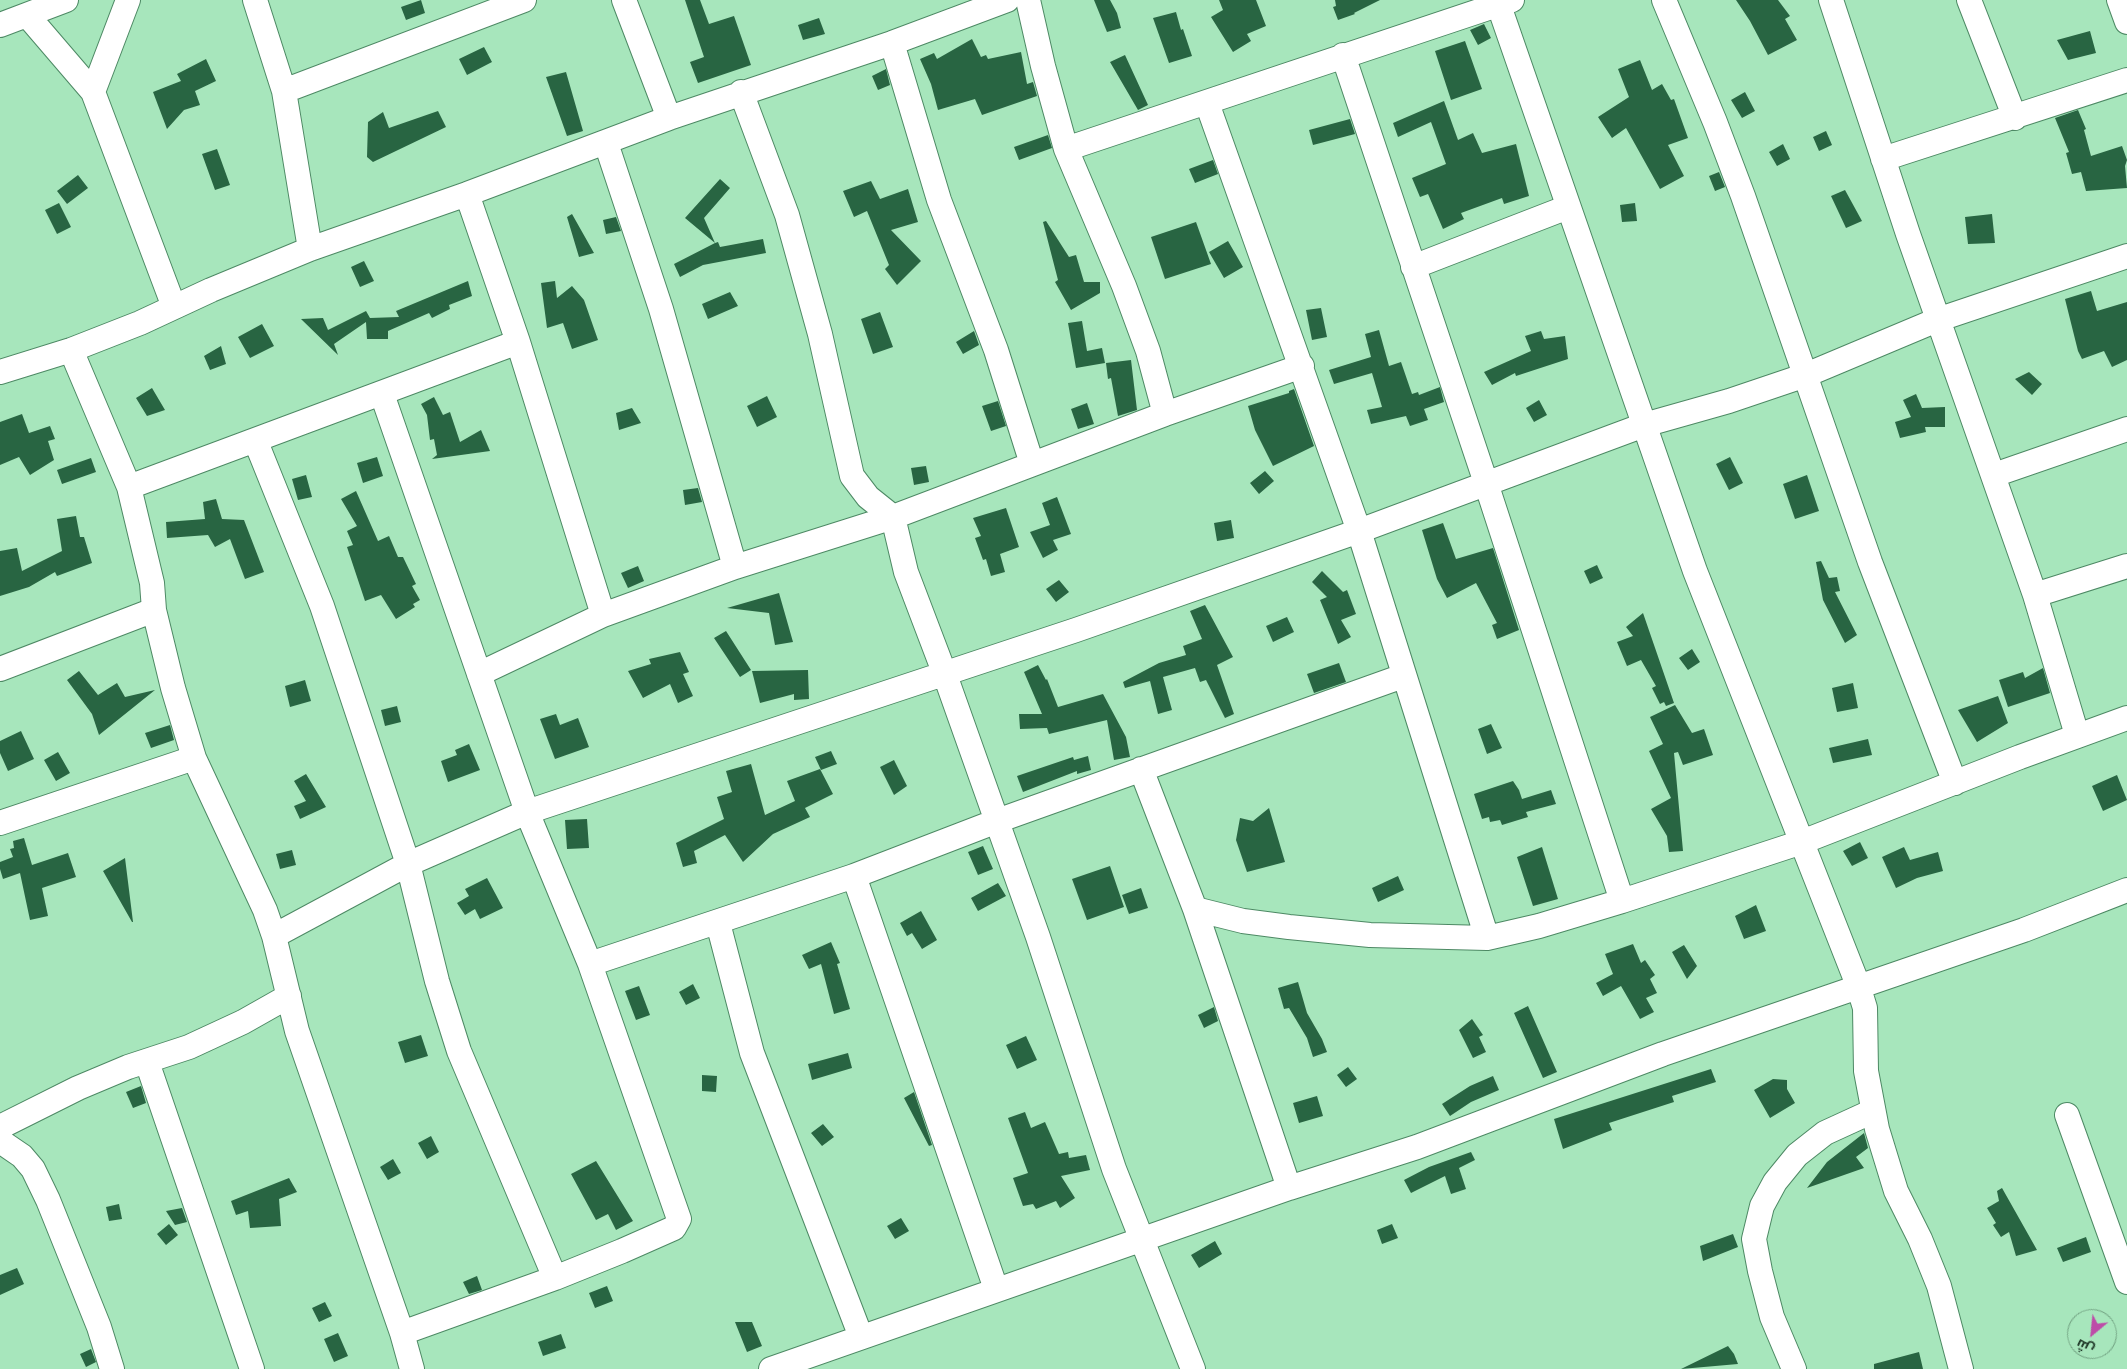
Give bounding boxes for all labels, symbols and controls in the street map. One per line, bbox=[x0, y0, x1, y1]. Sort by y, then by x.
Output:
north arrow bbox=[2067, 1309, 2117, 1359]
text: ش bbox=[2073, 1335, 2097, 1359]

